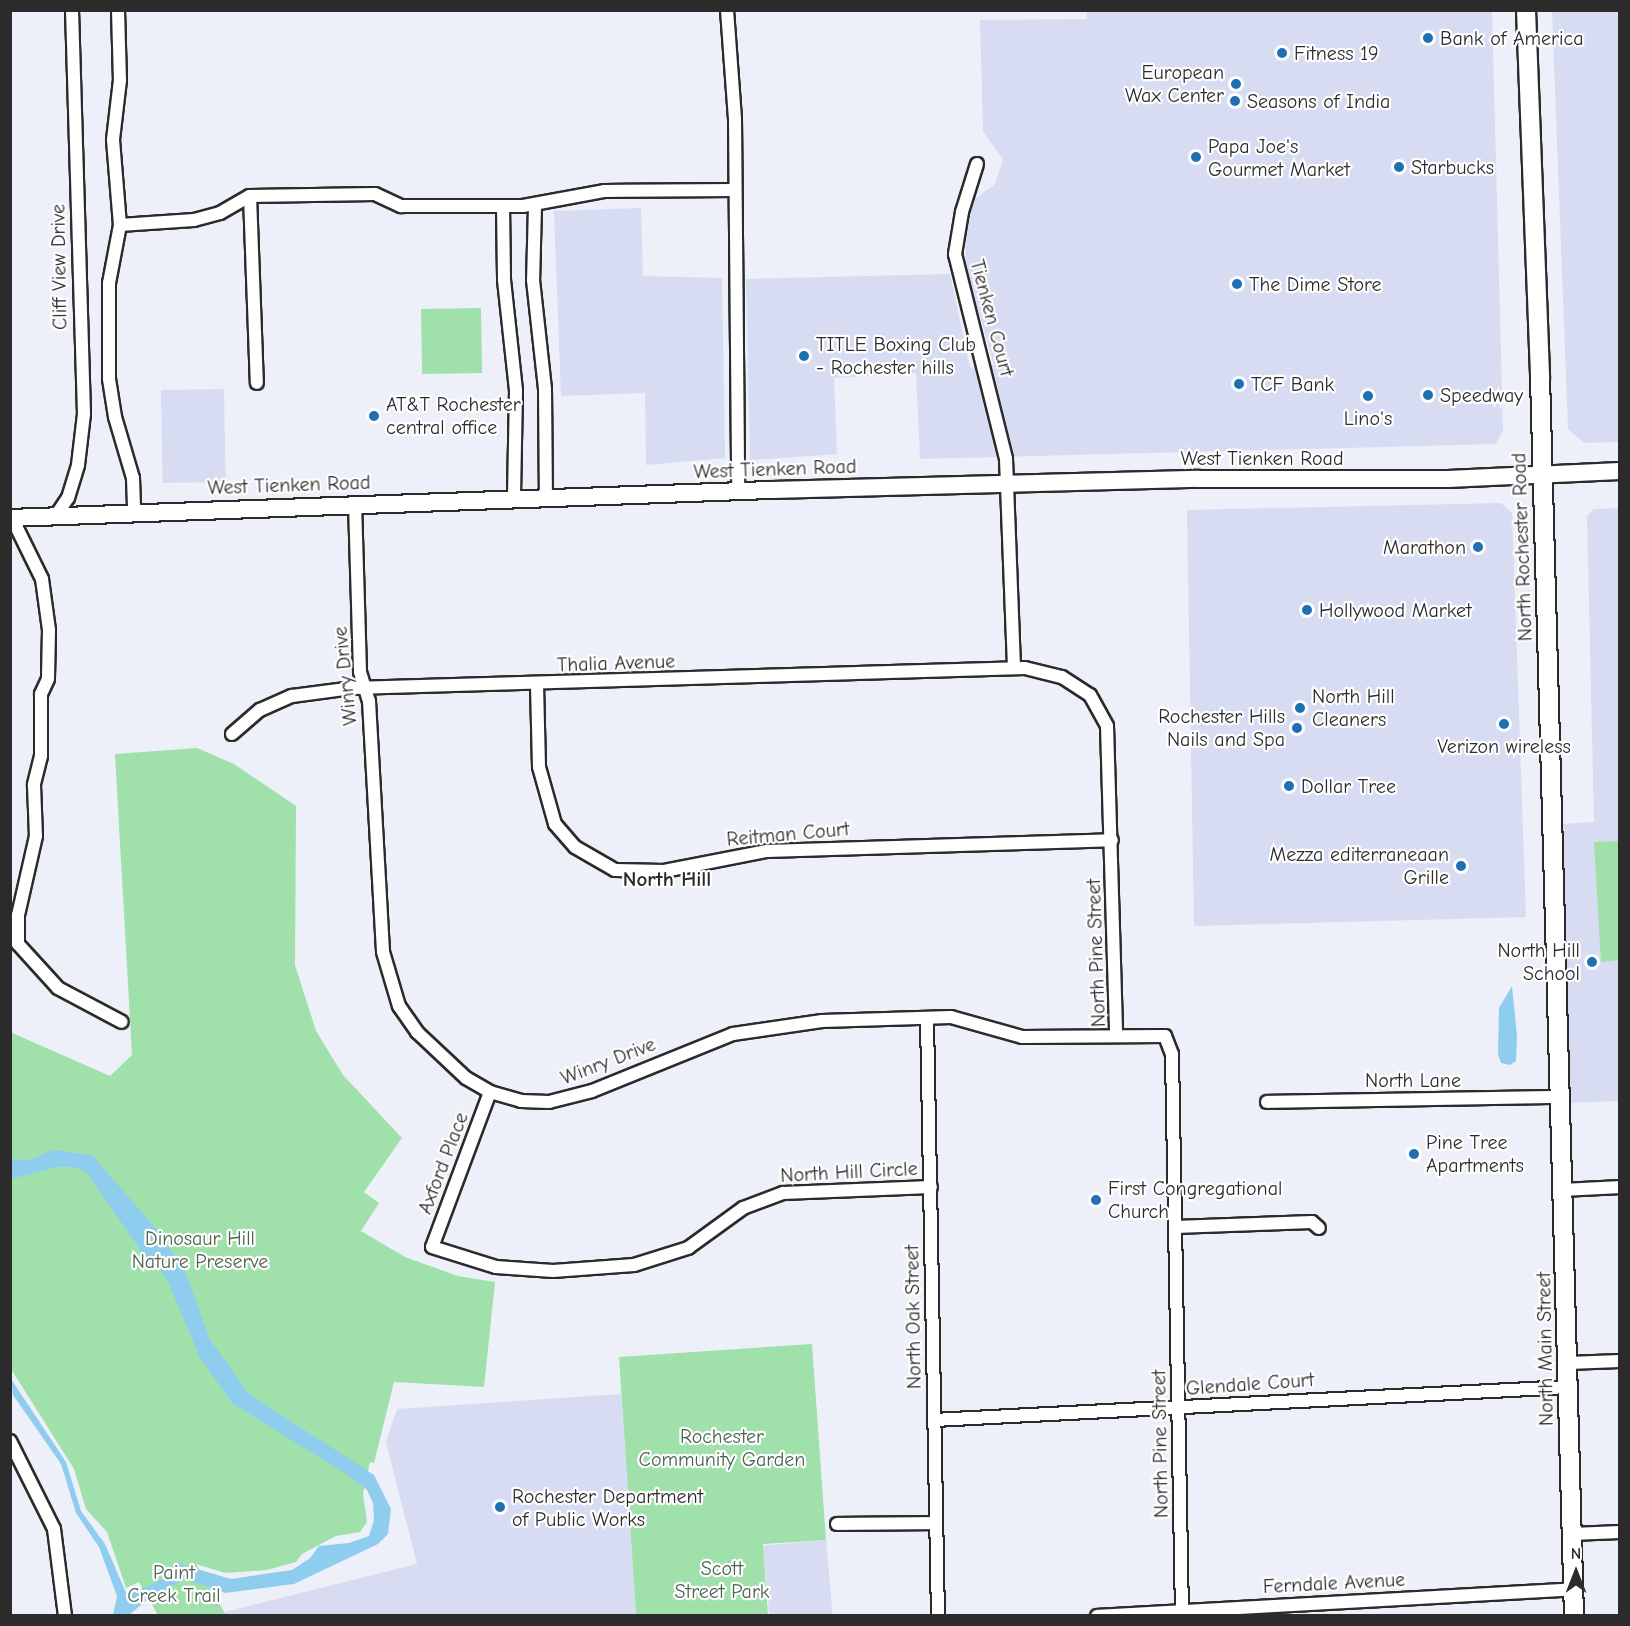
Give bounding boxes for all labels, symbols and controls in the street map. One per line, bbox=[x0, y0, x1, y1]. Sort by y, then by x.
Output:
place label: Bank of America bbox=[1440, 26, 1584, 50]
marker: Bank of America bbox=[1421, 31, 1435, 45]
place label: Fitness 19 bbox=[1294, 41, 1379, 65]
marker: Fitness 19 bbox=[1275, 46, 1289, 60]
place label: European Wax Center bbox=[1125, 60, 1224, 107]
marker: European Wax Center bbox=[1229, 77, 1243, 91]
place label: Seasons of India bbox=[1247, 89, 1390, 113]
marker: Seasons of India bbox=[1228, 94, 1242, 108]
place label: Papa Joe's Gourmet Market bbox=[1208, 134, 1350, 181]
marker: Papa Joe's Gourmet Market bbox=[1189, 150, 1203, 164]
place label: Starbucks bbox=[1411, 155, 1494, 179]
marker: Starbucks bbox=[1392, 160, 1406, 174]
street label: Cliff View Drive bbox=[46, 204, 72, 330]
street label: Tienken Court bbox=[965, 257, 1019, 379]
place label: The Dime Store bbox=[1249, 272, 1382, 296]
marker: The Dime Store bbox=[1230, 277, 1244, 291]
place label: TITLE Boxing Club - Rochester hills bbox=[816, 332, 976, 379]
marker: TITLE Boxing Club - Rochester hills bbox=[797, 349, 811, 363]
place label: TCF Bank bbox=[1251, 372, 1334, 396]
marker: TCF Bank bbox=[1232, 377, 1246, 391]
place label: Speedway bbox=[1440, 383, 1523, 407]
marker: Speedway bbox=[1421, 388, 1435, 402]
marker: Lino's bbox=[1361, 389, 1375, 403]
place label: AT&T Rochester central office bbox=[386, 392, 521, 439]
place label: Lino's bbox=[1344, 406, 1392, 430]
marker: AT&T Rochester central office bbox=[367, 409, 381, 423]
street label: West Tienken Road bbox=[1181, 446, 1343, 470]
street label: North Rochester Road bbox=[1507, 452, 1537, 642]
street label: West Tienken Road bbox=[693, 454, 857, 484]
street label: West Tienken Road bbox=[207, 470, 371, 500]
place label: Marathon bbox=[1383, 535, 1466, 559]
marker: Marathon bbox=[1471, 540, 1485, 554]
place label: Hollywood Market bbox=[1319, 598, 1472, 622]
marker: Hollywood Market bbox=[1300, 603, 1314, 617]
street label: Winry Drive bbox=[328, 625, 362, 727]
street label: Thalia Avenue bbox=[556, 649, 676, 677]
place label: North Hill Cleaners bbox=[1312, 684, 1395, 731]
marker: North Hill Cleaners bbox=[1293, 701, 1307, 715]
place label: Rochester Hills Nails and Spa bbox=[1158, 704, 1285, 751]
marker: Verizon wireless bbox=[1497, 717, 1511, 731]
marker: Rochester Hills Nails and Spa bbox=[1290, 721, 1304, 735]
place label: Verizon wireless bbox=[1437, 734, 1571, 758]
place label: Dollar Tree bbox=[1301, 774, 1396, 798]
marker: Dollar Tree bbox=[1282, 779, 1296, 793]
street label: Reitman Court bbox=[726, 817, 850, 851]
place label: Mezza editerraneaan Grille bbox=[1269, 843, 1449, 890]
marker: Mezza editerraneaan Grille bbox=[1454, 859, 1468, 873]
district label: North Hill bbox=[623, 866, 711, 892]
street label: North Pine Street bbox=[1081, 878, 1111, 1028]
place label: North Hill School bbox=[1497, 939, 1580, 986]
marker: North Hill School bbox=[1585, 955, 1599, 969]
street label: Winry Drive bbox=[557, 1032, 659, 1090]
street label: North Lane bbox=[1365, 1068, 1461, 1092]
street label: Axford Place bbox=[413, 1109, 473, 1217]
place label: Pine Tree Apartments bbox=[1426, 1130, 1524, 1177]
marker: Pine Tree Apartments bbox=[1407, 1147, 1421, 1161]
street label: North Hill Circle bbox=[780, 1156, 918, 1188]
place label: First Congregational Church bbox=[1108, 1176, 1282, 1223]
marker: First Congregational Church bbox=[1089, 1193, 1103, 1207]
park label: Dinosaur Hill Nature Preserve bbox=[132, 1227, 268, 1274]
street label: North Oak Street bbox=[900, 1245, 926, 1389]
street label: North Main Street bbox=[1532, 1272, 1558, 1426]
street label: Glendale Court bbox=[1185, 1368, 1315, 1400]
street label: North Pine Street bbox=[1147, 1370, 1173, 1518]
park label: Rochester Community Garden bbox=[639, 1424, 805, 1471]
place label: Rochester Department of Public Works bbox=[512, 1484, 703, 1531]
marker: Rochester Department of Public Works bbox=[493, 1500, 507, 1514]
north arrow bbox=[1546, 1542, 1606, 1602]
text: N bbox=[1571, 1545, 1581, 1563]
park label: Scott Street Park bbox=[674, 1557, 770, 1604]
park label: Paint Creek Trail bbox=[127, 1561, 221, 1608]
street label: Ferndale Avenue bbox=[1262, 1567, 1406, 1599]

